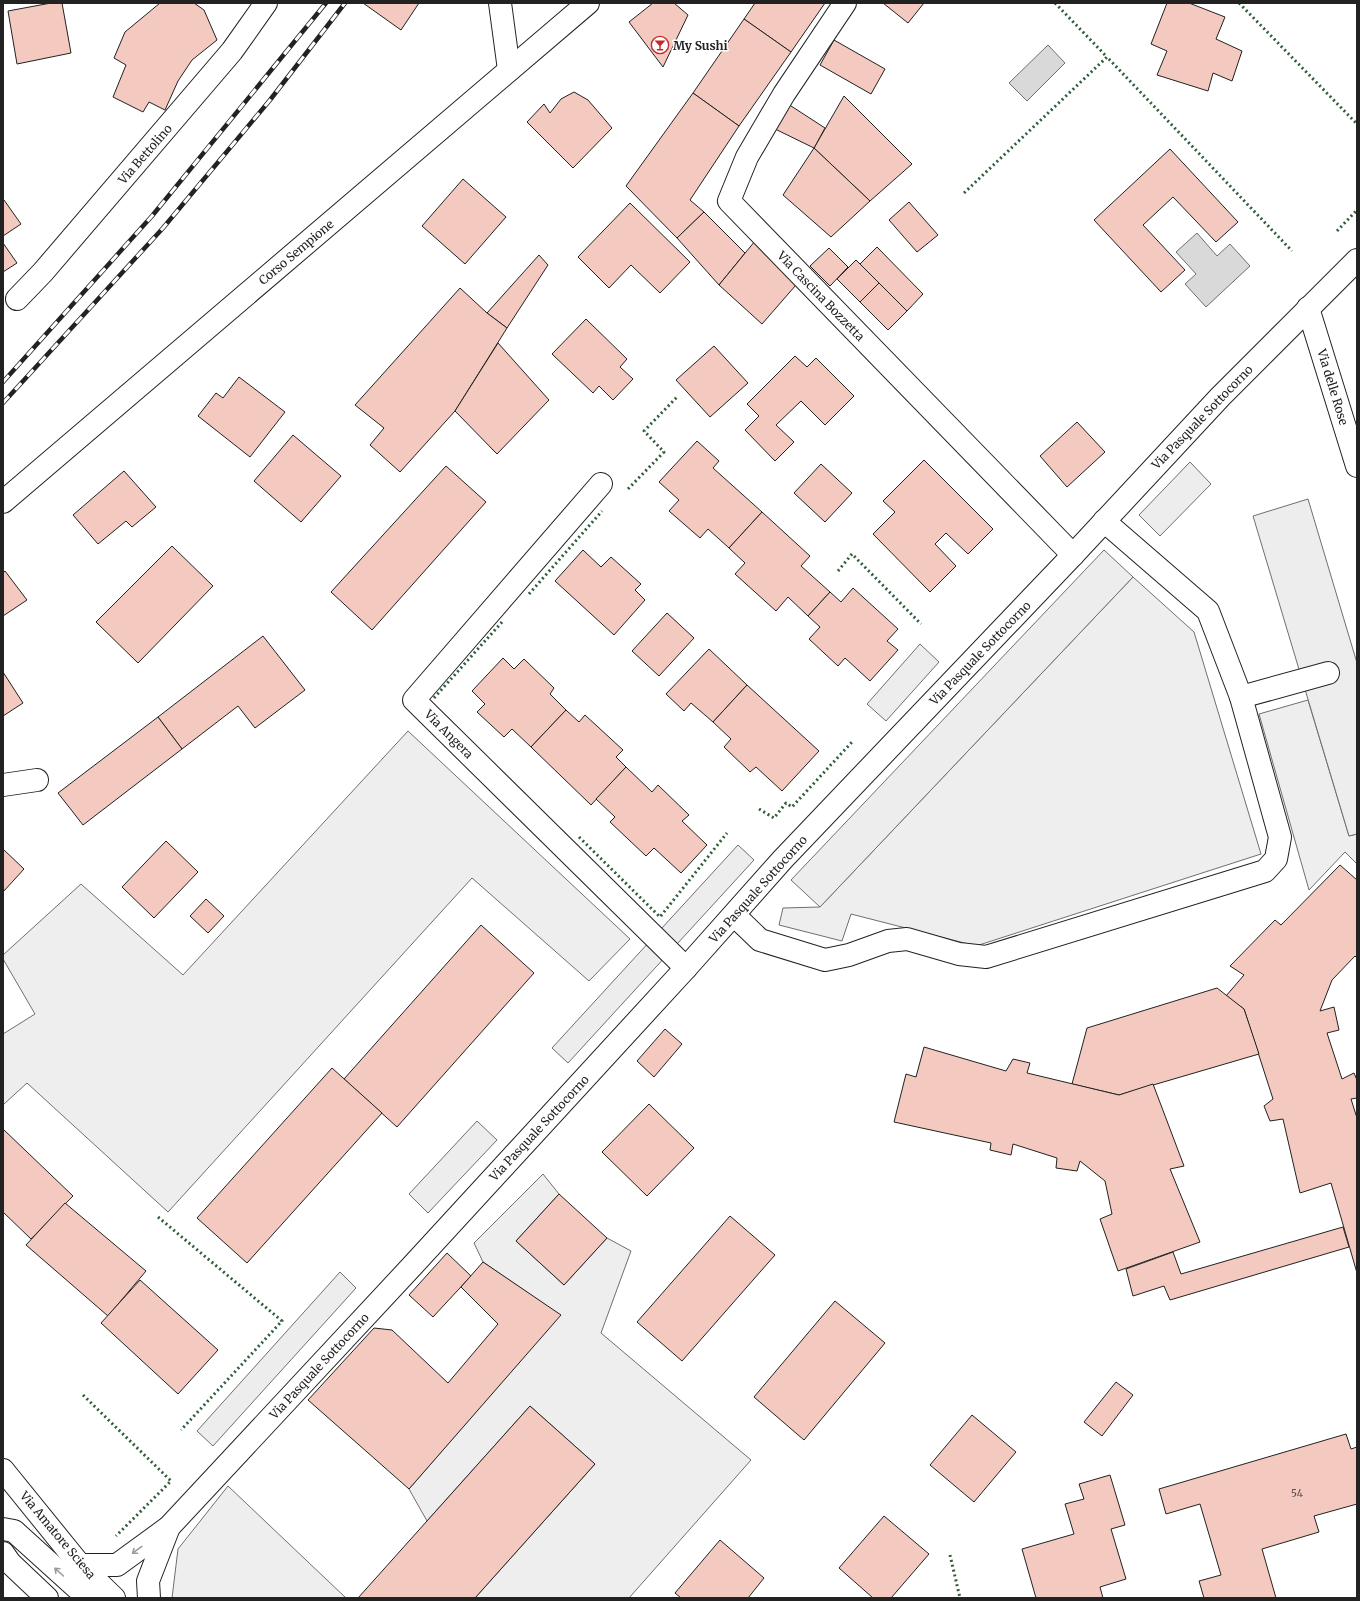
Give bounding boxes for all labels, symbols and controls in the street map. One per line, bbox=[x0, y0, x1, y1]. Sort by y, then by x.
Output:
bar icon: My Sushi bbox=[650, 35, 670, 55]
place label: My Sushi bbox=[673, 38, 728, 53]
street label: Via Bettolino bbox=[114, 121, 175, 188]
street label: Corso Sempione bbox=[255, 216, 337, 288]
street label: Via Cascina Bozzetta bbox=[774, 247, 868, 344]
street label: Via delle Rose bbox=[1314, 346, 1352, 427]
street label: Via Pasquale Sottocorno bbox=[1148, 362, 1256, 473]
street label: Via Pasquale Sottocorno bbox=[926, 598, 1034, 709]
street label: Via Angera bbox=[421, 706, 477, 762]
street label: Via Pasquale Sottocorno bbox=[705, 832, 810, 946]
street label: Via Pasquale Sottocorno bbox=[485, 1072, 592, 1185]
street label: Via Pasquale Sottocorno bbox=[265, 1310, 372, 1423]
street label: Via Amatore Sciesa bbox=[16, 1487, 99, 1582]
house number: 54 bbox=[1291, 1487, 1303, 1500]
one-way arrow bbox=[132, 1546, 143, 1554]
one-way arrow bbox=[54, 1567, 64, 1577]

